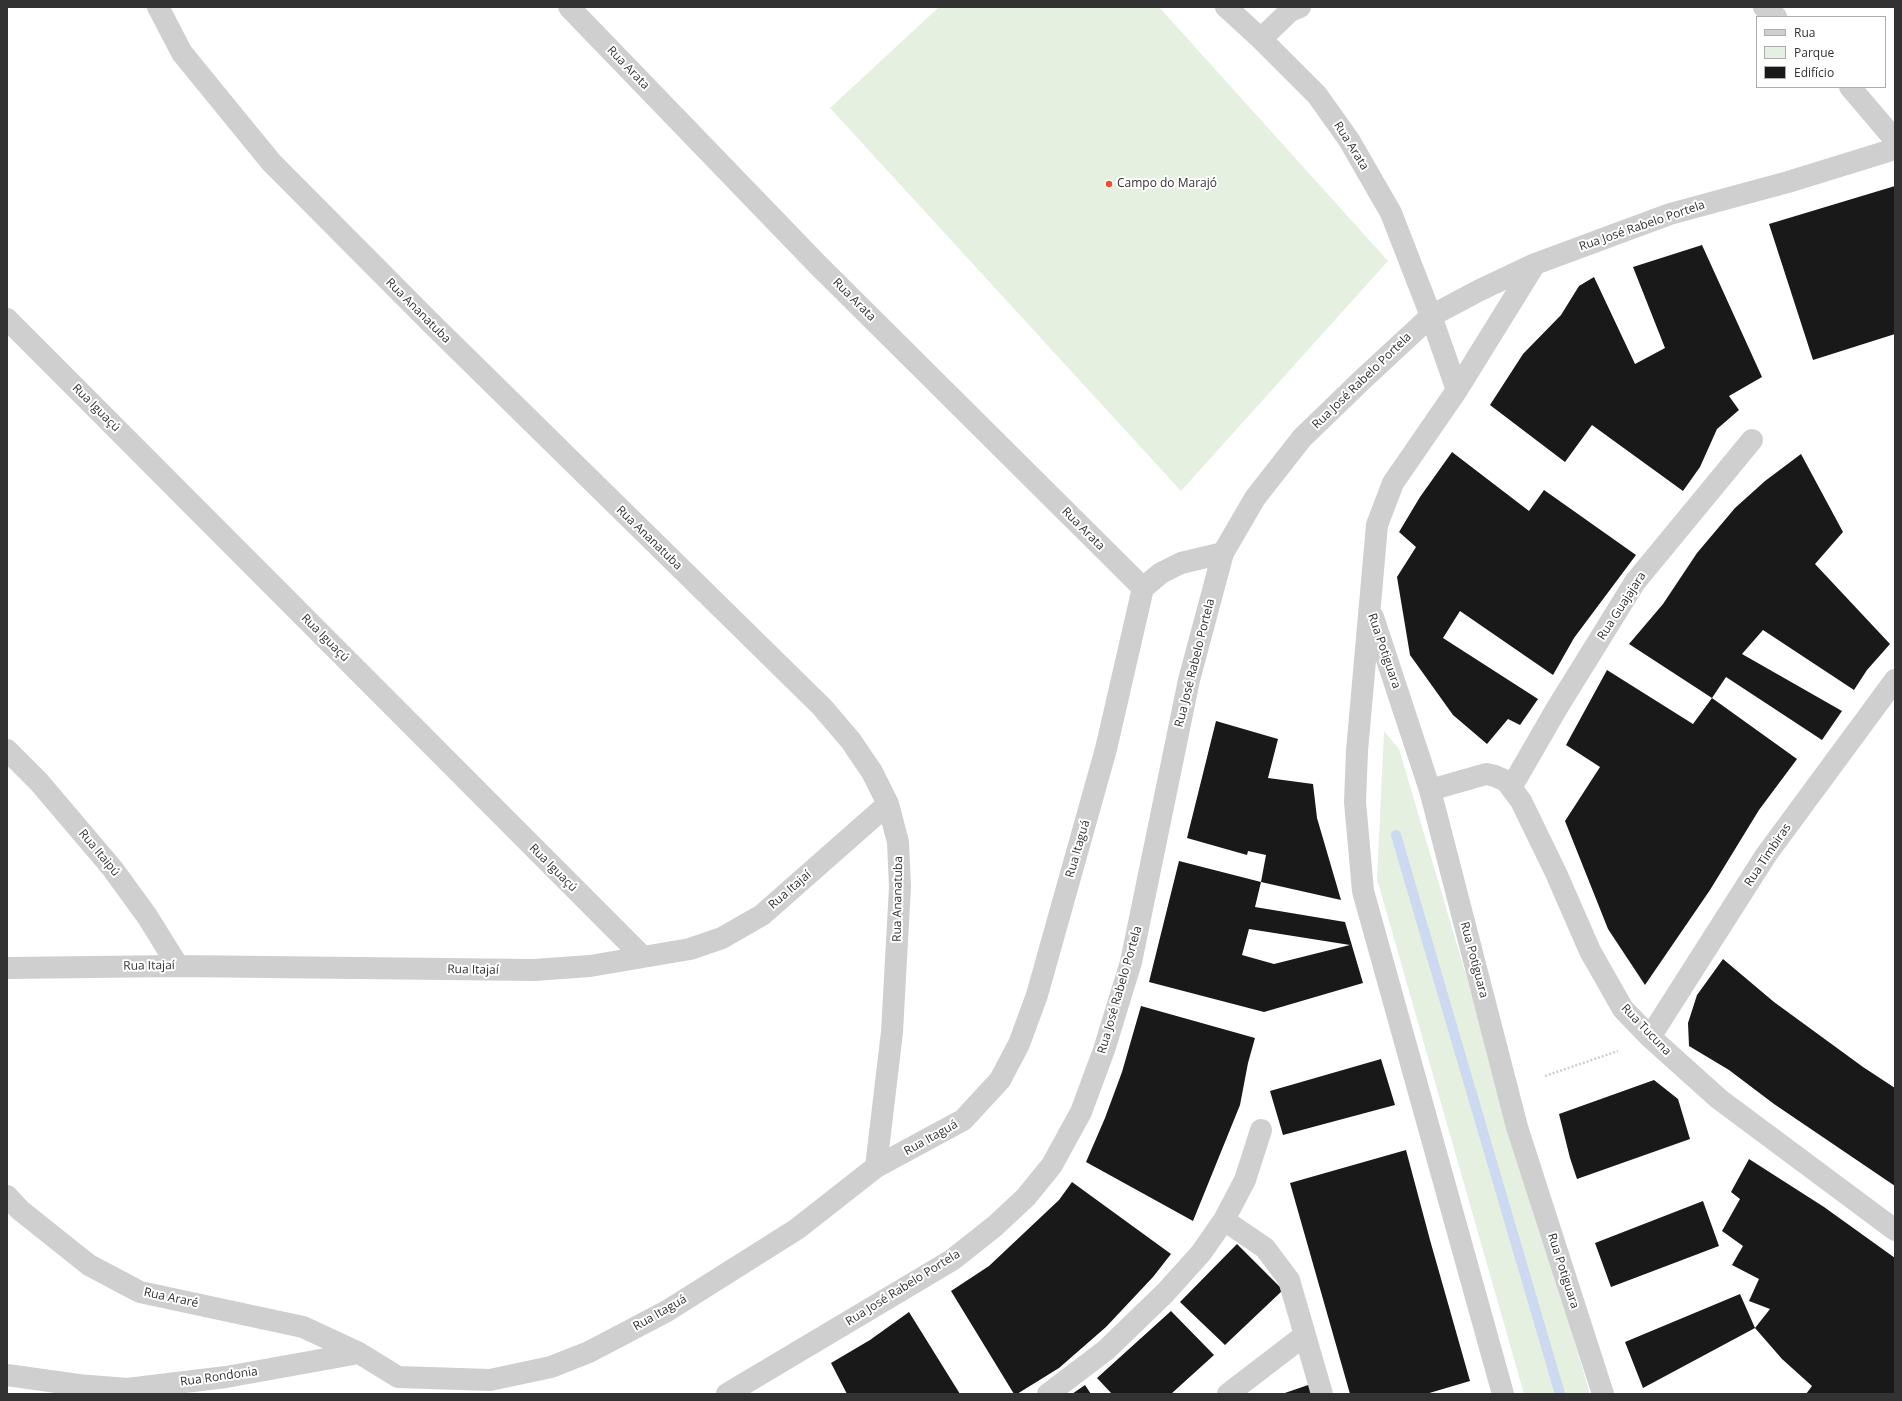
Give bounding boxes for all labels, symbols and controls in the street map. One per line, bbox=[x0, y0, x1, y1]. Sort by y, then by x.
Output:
legend bbox=[1756, 16, 1886, 88]
text: Rua bbox=[1794, 24, 1815, 41]
street label: Rua Arata bbox=[604, 43, 652, 93]
text: Parque bbox=[1794, 44, 1834, 61]
text: Edifício bbox=[1794, 64, 1834, 81]
street label: Rua Arata bbox=[1330, 119, 1372, 173]
place label: Campo do Marajó bbox=[1117, 177, 1217, 191]
marker: Campo do Marajó bbox=[1104, 179, 1114, 189]
street label: Rua José Rabelo Portela bbox=[1577, 198, 1707, 254]
street label: Rua Ananatuba bbox=[383, 276, 453, 346]
street label: Rua Arata bbox=[830, 276, 878, 324]
street label: Rua José Rabelo Portela bbox=[1309, 330, 1415, 432]
street label: Rua Iguaçú bbox=[69, 381, 123, 435]
street label: Rua Ananatuba bbox=[613, 503, 685, 573]
street label: Rua Arata bbox=[1059, 505, 1107, 553]
street label: Rua Guajajara bbox=[1595, 569, 1649, 643]
street label: Rua José Rabelo Portela bbox=[1172, 597, 1218, 729]
street label: Rua Iguaçú bbox=[298, 611, 352, 665]
street label: Rua Potiguara bbox=[1364, 612, 1404, 690]
street label: Rua Itaguá bbox=[1063, 818, 1093, 880]
street label: Rua Timbiras bbox=[1742, 821, 1794, 889]
street label: Rua Itaipú bbox=[75, 827, 123, 879]
street label: Rua Iguaçú bbox=[526, 841, 580, 895]
street label: Rua Ananatuba bbox=[890, 856, 906, 942]
street label: Rua Itajaí bbox=[766, 868, 814, 912]
street label: Rua Potiguara bbox=[1457, 920, 1491, 1000]
street label: Rua José Rabelo Portela bbox=[1095, 925, 1145, 1055]
street label: Rua Itajaí bbox=[123, 958, 175, 974]
street label: Rua Itajaí bbox=[447, 962, 499, 978]
street label: Rua Tucuna bbox=[1618, 1001, 1674, 1059]
street label: Rua Itaguá bbox=[902, 1117, 960, 1159]
street label: Rua Potiguara bbox=[1544, 1231, 1582, 1311]
street label: Rua José Rabelo Portela bbox=[843, 1247, 963, 1329]
street label: Rua Araré bbox=[142, 1285, 200, 1311]
street label: Rua Itaguá bbox=[631, 1292, 689, 1334]
street label: Rua Rondonia bbox=[179, 1364, 259, 1390]

